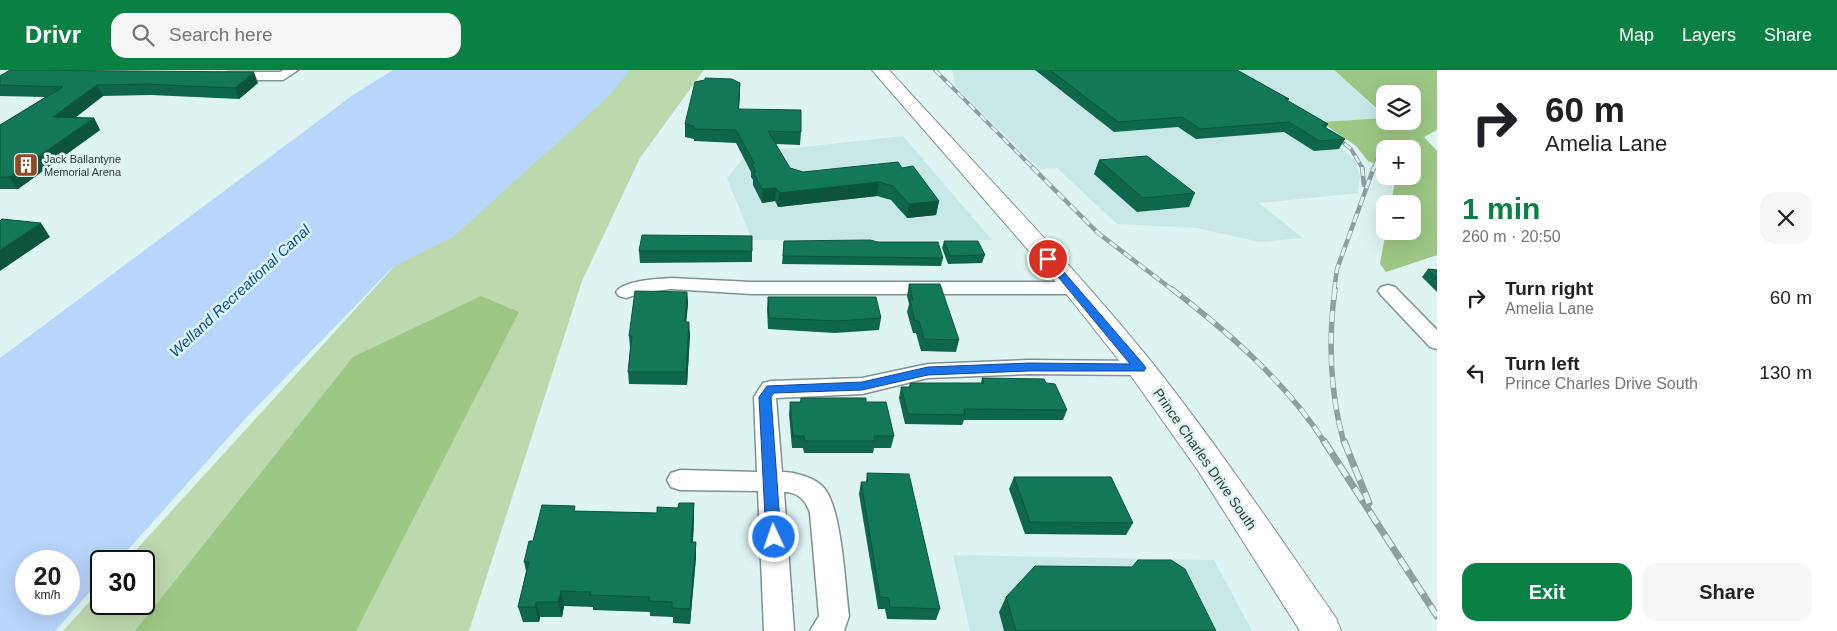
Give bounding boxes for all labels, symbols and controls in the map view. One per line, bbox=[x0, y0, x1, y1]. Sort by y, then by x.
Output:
search box bbox=[111, 13, 461, 58]
text: Drivr bbox=[25, 21, 81, 48]
icon: search bbox=[129, 21, 157, 49]
text: Search here bbox=[169, 24, 273, 45]
text: Map bbox=[1619, 25, 1654, 45]
text: Layers bbox=[1682, 25, 1736, 45]
text: Share bbox=[1764, 25, 1812, 45]
map controls bbox=[1376, 85, 1421, 240]
button: layers bbox=[1376, 85, 1421, 130]
icon: right bbox=[1462, 90, 1527, 155]
text: 60 m bbox=[1545, 90, 1625, 129]
text: Amelia Lane bbox=[1545, 131, 1667, 156]
button: + bbox=[1376, 140, 1421, 185]
building icon: Jack Ballantyne Memorial Arena bbox=[13, 152, 39, 178]
place label: Jack Ballantyne Memorial Arena bbox=[44, 153, 122, 178]
text: 1 min bbox=[1462, 192, 1540, 225]
button: close bbox=[1760, 192, 1812, 244]
button: − bbox=[1376, 195, 1421, 240]
water label: Welland Recreational Canal bbox=[166, 221, 314, 360]
text: 260 m · 20:50 bbox=[1462, 228, 1561, 245]
pin bbox=[1027, 238, 1069, 280]
icon: arrive bbox=[1034, 245, 1062, 273]
text: Turn right bbox=[1505, 278, 1593, 299]
icon: right bbox=[1462, 284, 1490, 312]
text: 60 m bbox=[1770, 287, 1812, 308]
text: Amelia Lane bbox=[1505, 300, 1594, 317]
text: Turn left bbox=[1505, 353, 1580, 374]
icon: left bbox=[1462, 359, 1490, 387]
text: 130 m bbox=[1759, 362, 1812, 383]
text: Prince Charles Drive South bbox=[1505, 375, 1698, 392]
street label: Prince Charles Drive South bbox=[1150, 385, 1260, 533]
position arrow bbox=[747, 510, 799, 562]
speed limit sign: 30 bbox=[90, 550, 155, 615]
text: 20 bbox=[34, 562, 61, 590]
button: Exit bbox=[1462, 563, 1632, 621]
button: Share bbox=[1642, 563, 1812, 621]
text: km/h bbox=[34, 588, 61, 602]

